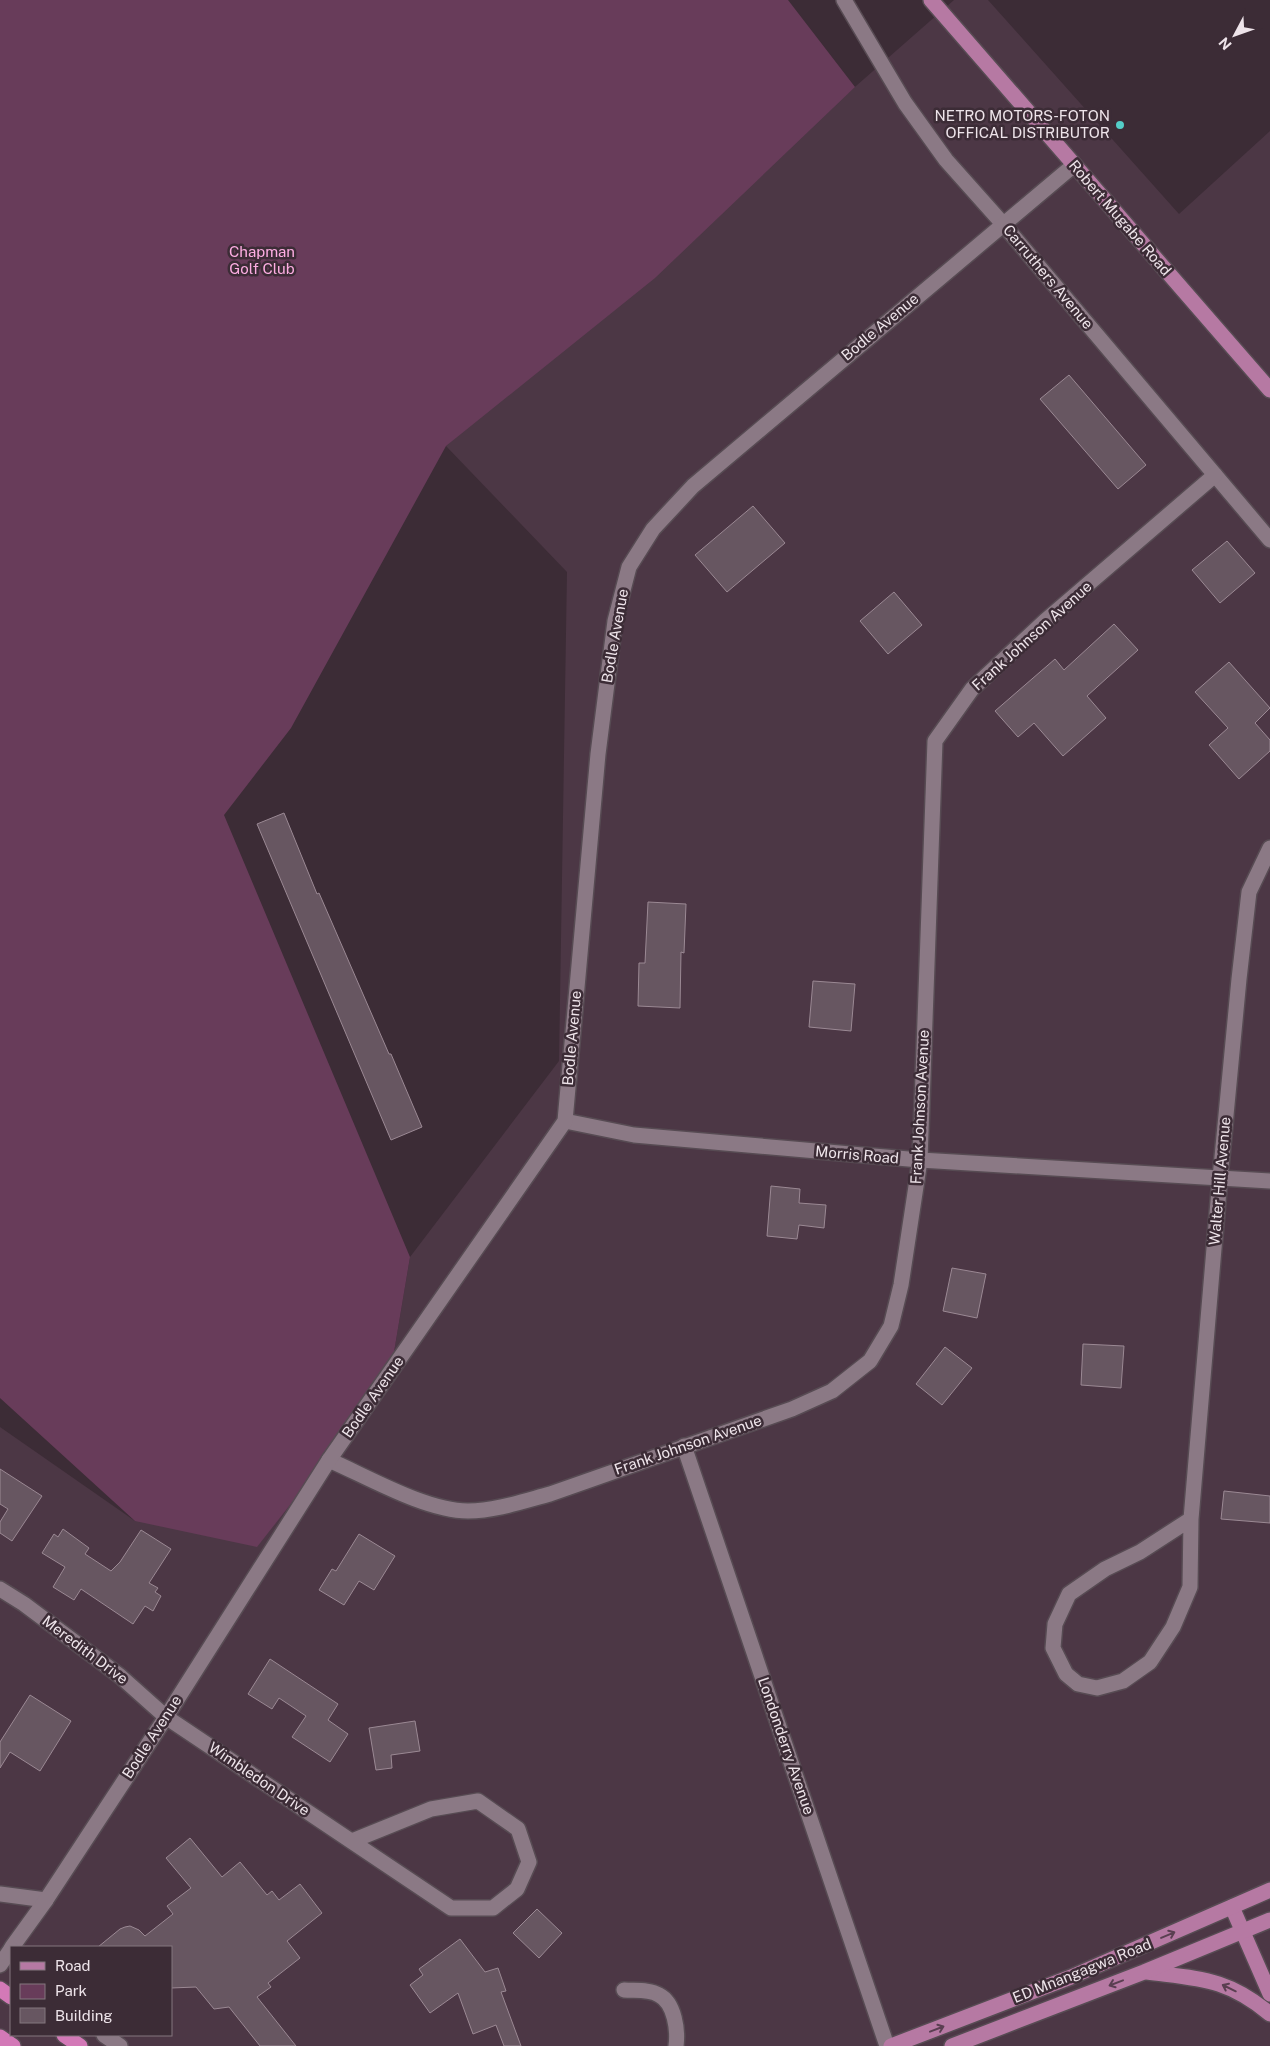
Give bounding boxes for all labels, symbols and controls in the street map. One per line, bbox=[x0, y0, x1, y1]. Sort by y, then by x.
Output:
north arrow bbox=[1210, 10, 1260, 60]
text: N bbox=[1216, 34, 1235, 53]
place label: NETRO MOTORS-FOTON OFFICAL DISTRIBUTOR bbox=[935, 107, 1110, 141]
marker: NETRO MOTORS-FOTON OFFICAL DISTRIBUTOR bbox=[1114, 119, 1126, 131]
street label: Robert Mugabe Road bbox=[1066, 157, 1175, 279]
street label: Carruthers Avenue bbox=[1000, 221, 1097, 332]
park label: Chapman Golf Club bbox=[229, 243, 295, 277]
street label: Bodle Avenue bbox=[838, 289, 922, 364]
street label: Frank Johnson Avenue bbox=[968, 577, 1095, 694]
street label: Bodle Avenue bbox=[598, 587, 631, 684]
street label: Bodle Avenue bbox=[559, 990, 584, 1086]
street label: Frank Johnson Avenue bbox=[907, 1029, 932, 1185]
street label: Walter Hill Avenue bbox=[1205, 1116, 1234, 1246]
street label: Morris Road bbox=[815, 1142, 900, 1167]
street label: Bodle Avenue bbox=[338, 1353, 407, 1441]
street label: Frank Johnson Avenue bbox=[612, 1411, 764, 1478]
street label: Meredith Drive bbox=[39, 1612, 131, 1687]
street label: Londonderry Avenue bbox=[755, 1675, 818, 1817]
street label: Bodle Avenue bbox=[118, 1692, 185, 1781]
street label: Wimbledon Drive bbox=[205, 1738, 313, 1819]
one-way arrow bbox=[1160, 1929, 1175, 1939]
street label: ED Mnangagwa Road bbox=[1010, 1935, 1154, 2006]
legend bbox=[10, 1946, 172, 2036]
text: Road bbox=[55, 1957, 91, 1974]
one-way arrow bbox=[1109, 1979, 1124, 1988]
text: Park bbox=[55, 1982, 87, 1999]
one-way arrow bbox=[1222, 1983, 1237, 1993]
text: Building bbox=[55, 2007, 113, 2024]
one-way arrow bbox=[929, 2023, 944, 2033]

